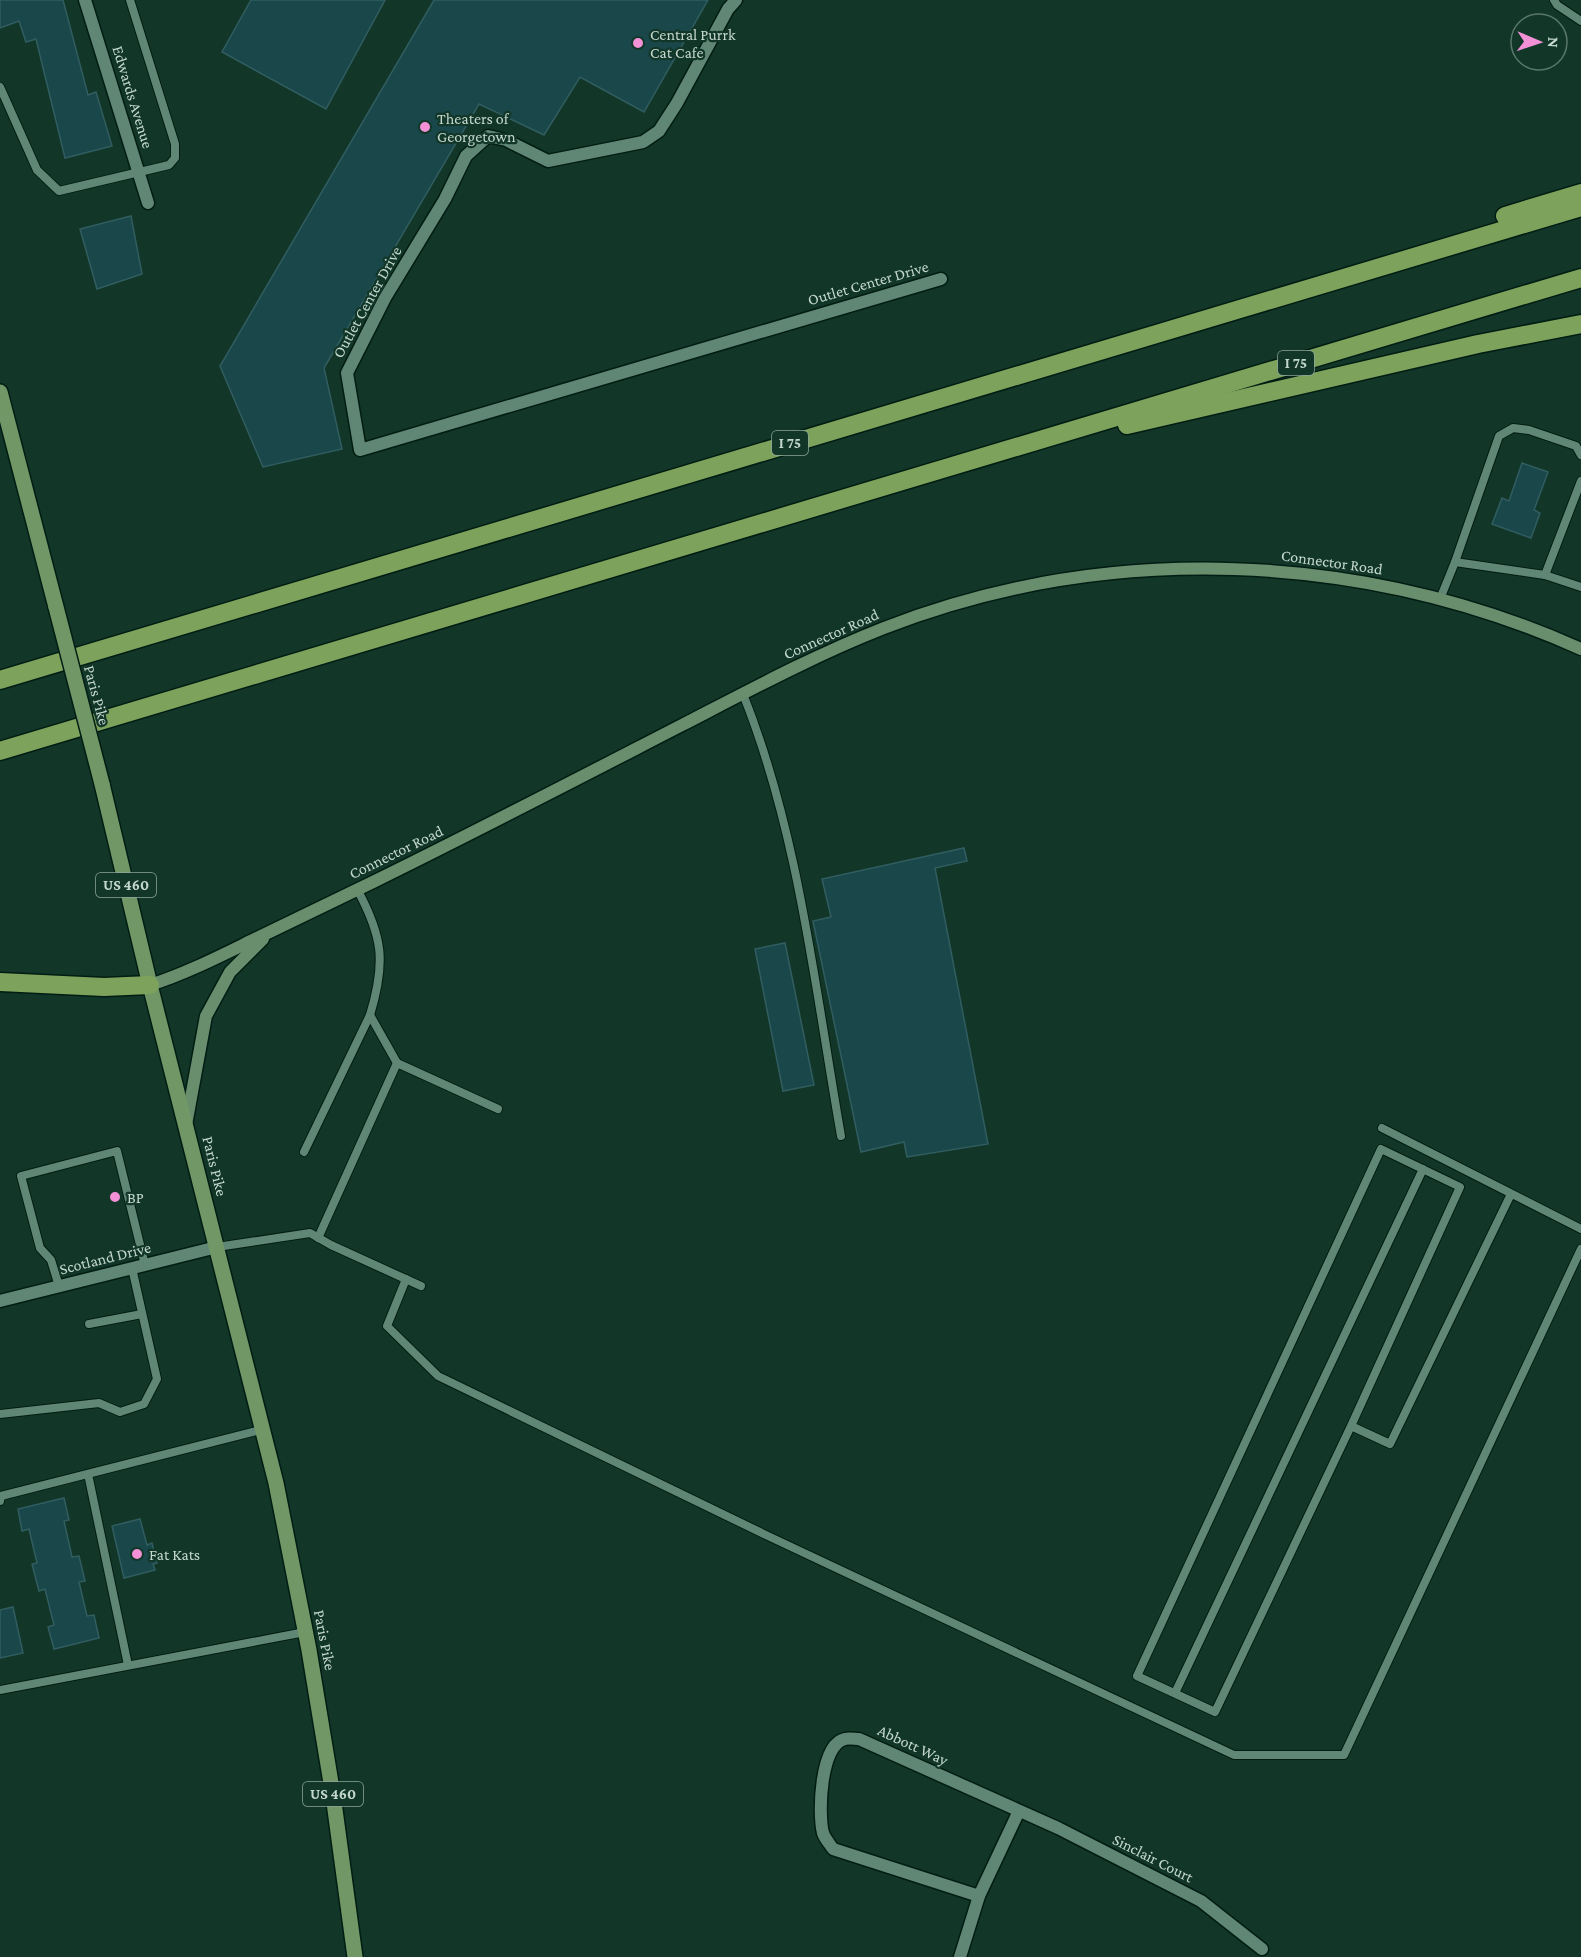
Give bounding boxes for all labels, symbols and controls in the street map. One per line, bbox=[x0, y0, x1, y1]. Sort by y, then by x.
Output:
north arrow bbox=[1509, 12, 1569, 72]
place label: Central Purrk Cat Cafe bbox=[650, 26, 736, 61]
marker: Central Purrk Cat Cafe bbox=[631, 36, 645, 50]
text: N bbox=[1545, 37, 1562, 48]
street label: Edwards Avenue bbox=[109, 44, 157, 150]
place label: Theaters of Georgetown bbox=[437, 110, 516, 146]
marker: Theaters of Georgetown bbox=[418, 120, 432, 134]
street label: Outlet Center Drive bbox=[329, 243, 405, 361]
street label: Outlet Center Drive bbox=[806, 258, 930, 308]
road number: I 75 bbox=[1278, 351, 1314, 375]
road number: I 75 bbox=[772, 431, 808, 455]
street label: Connector Road bbox=[1280, 546, 1384, 578]
street label: Connector Road bbox=[781, 605, 882, 663]
street label: Paris Pike bbox=[81, 663, 113, 727]
street label: Connector Road bbox=[346, 822, 446, 882]
road number: US 460 bbox=[96, 873, 156, 897]
street label: Paris Pike bbox=[199, 1134, 231, 1198]
place label: BP bbox=[127, 1189, 144, 1206]
marker: BP bbox=[108, 1190, 122, 1204]
street label: Scotland Drive bbox=[57, 1238, 153, 1278]
place label: Fat Kats bbox=[149, 1546, 200, 1563]
marker: Fat Kats bbox=[130, 1547, 144, 1561]
street label: Paris Pike bbox=[311, 1608, 339, 1672]
street label: Abbott Way bbox=[875, 1721, 951, 1770]
road number: US 460 bbox=[303, 1782, 363, 1806]
street label: Sinclair Court bbox=[1110, 1830, 1197, 1886]

